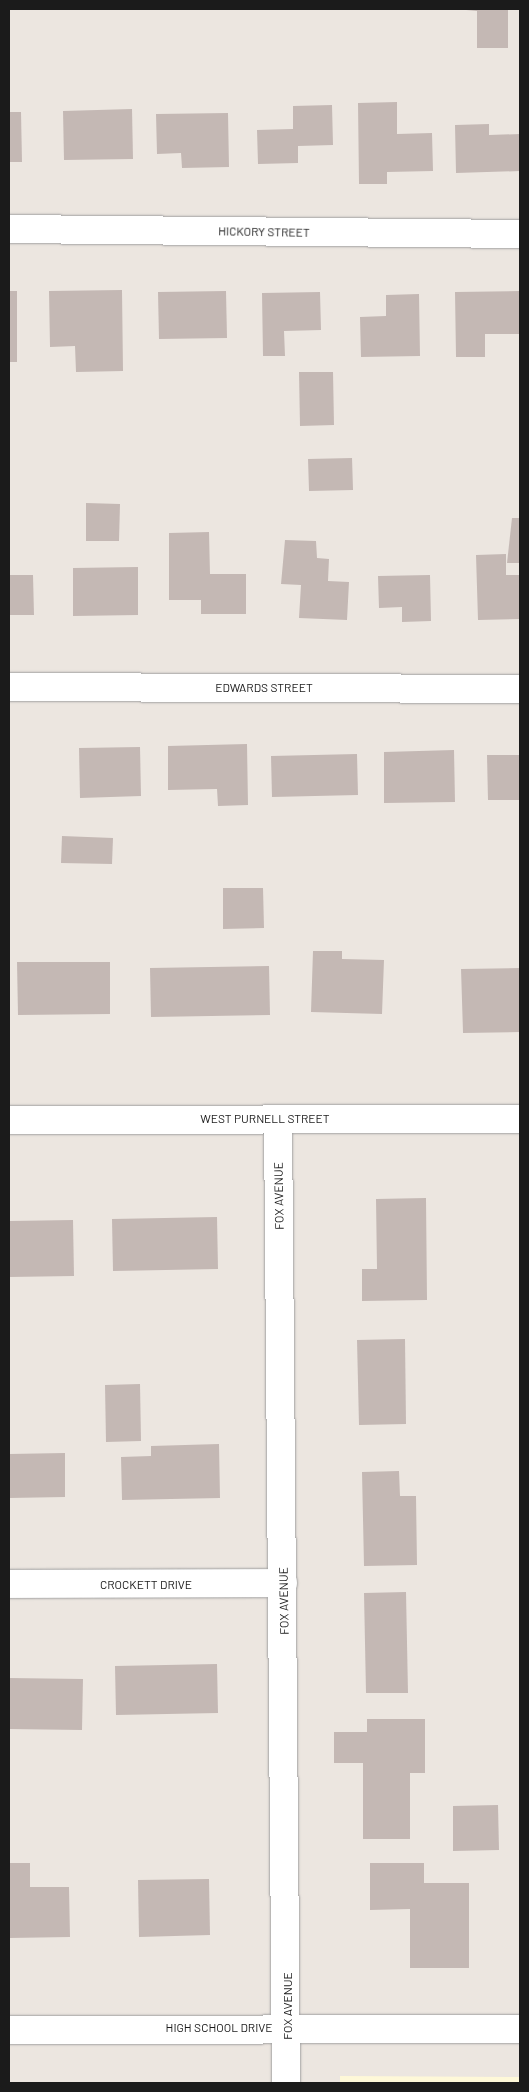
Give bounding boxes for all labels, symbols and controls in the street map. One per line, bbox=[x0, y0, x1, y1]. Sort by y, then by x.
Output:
street label: HICKORY STREET bbox=[218, 224, 310, 240]
street label: EDWARDS STREET bbox=[215, 681, 313, 695]
street label: WEST PURNELL STREET bbox=[200, 1112, 330, 1126]
street label: FOX AVENUE bbox=[271, 1162, 287, 1230]
street label: FOX AVENUE bbox=[276, 1567, 292, 1635]
street label: CROCKETT DRIVE bbox=[100, 1578, 192, 1592]
street label: FOX AVENUE bbox=[281, 1972, 295, 2040]
street label: HIGH SCHOOL DRIVE bbox=[166, 2021, 272, 2035]

